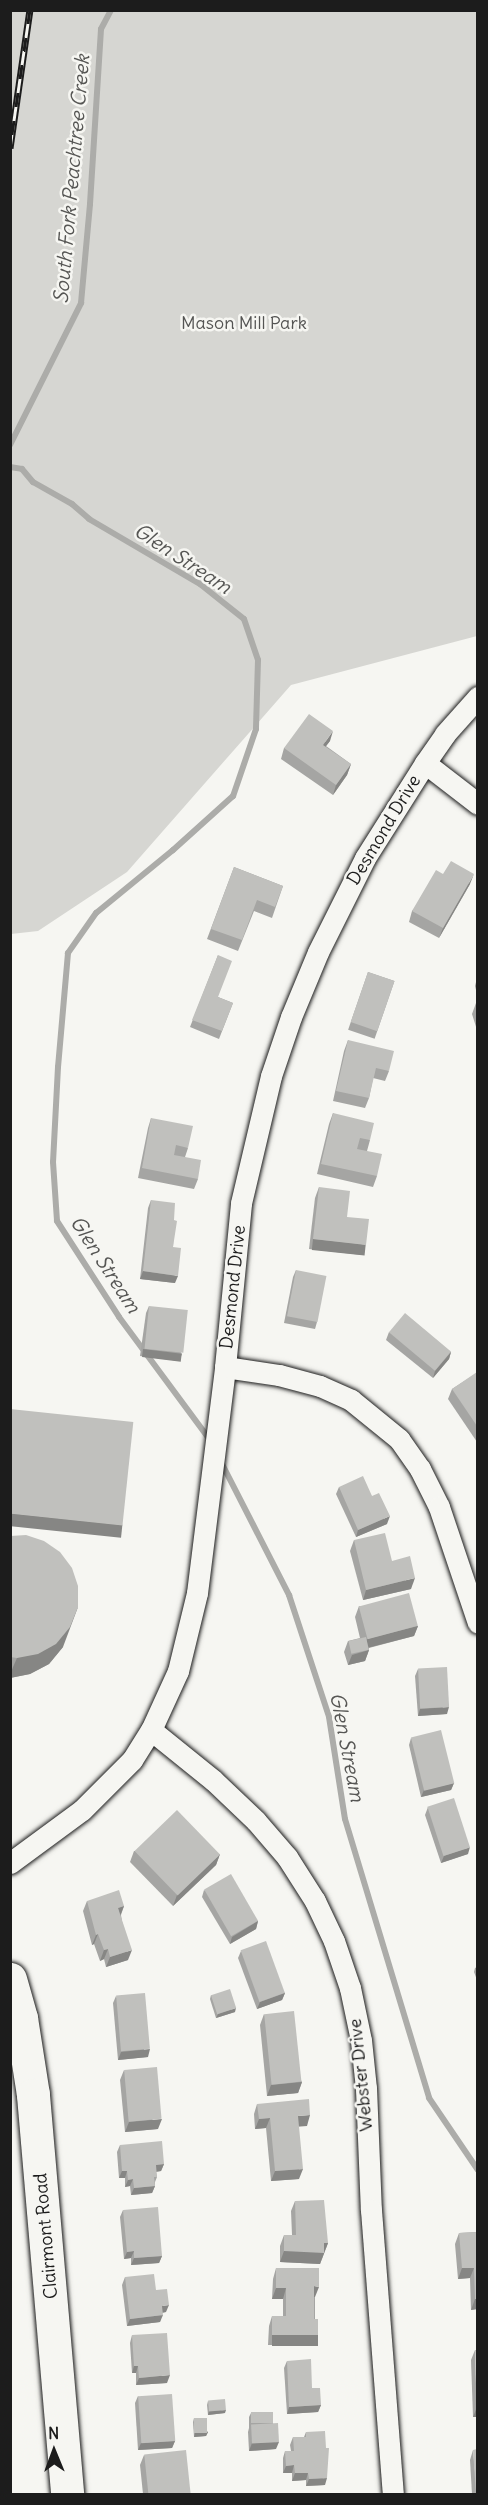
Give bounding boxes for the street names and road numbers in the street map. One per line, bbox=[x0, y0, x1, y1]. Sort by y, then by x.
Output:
street label: Desmond Drive bbox=[343, 771, 425, 889]
street label: Desmond Drive bbox=[216, 1224, 250, 1350]
street label: Webster Drive bbox=[344, 2018, 378, 2132]
street label: Clairmont Road bbox=[30, 2172, 62, 2300]

